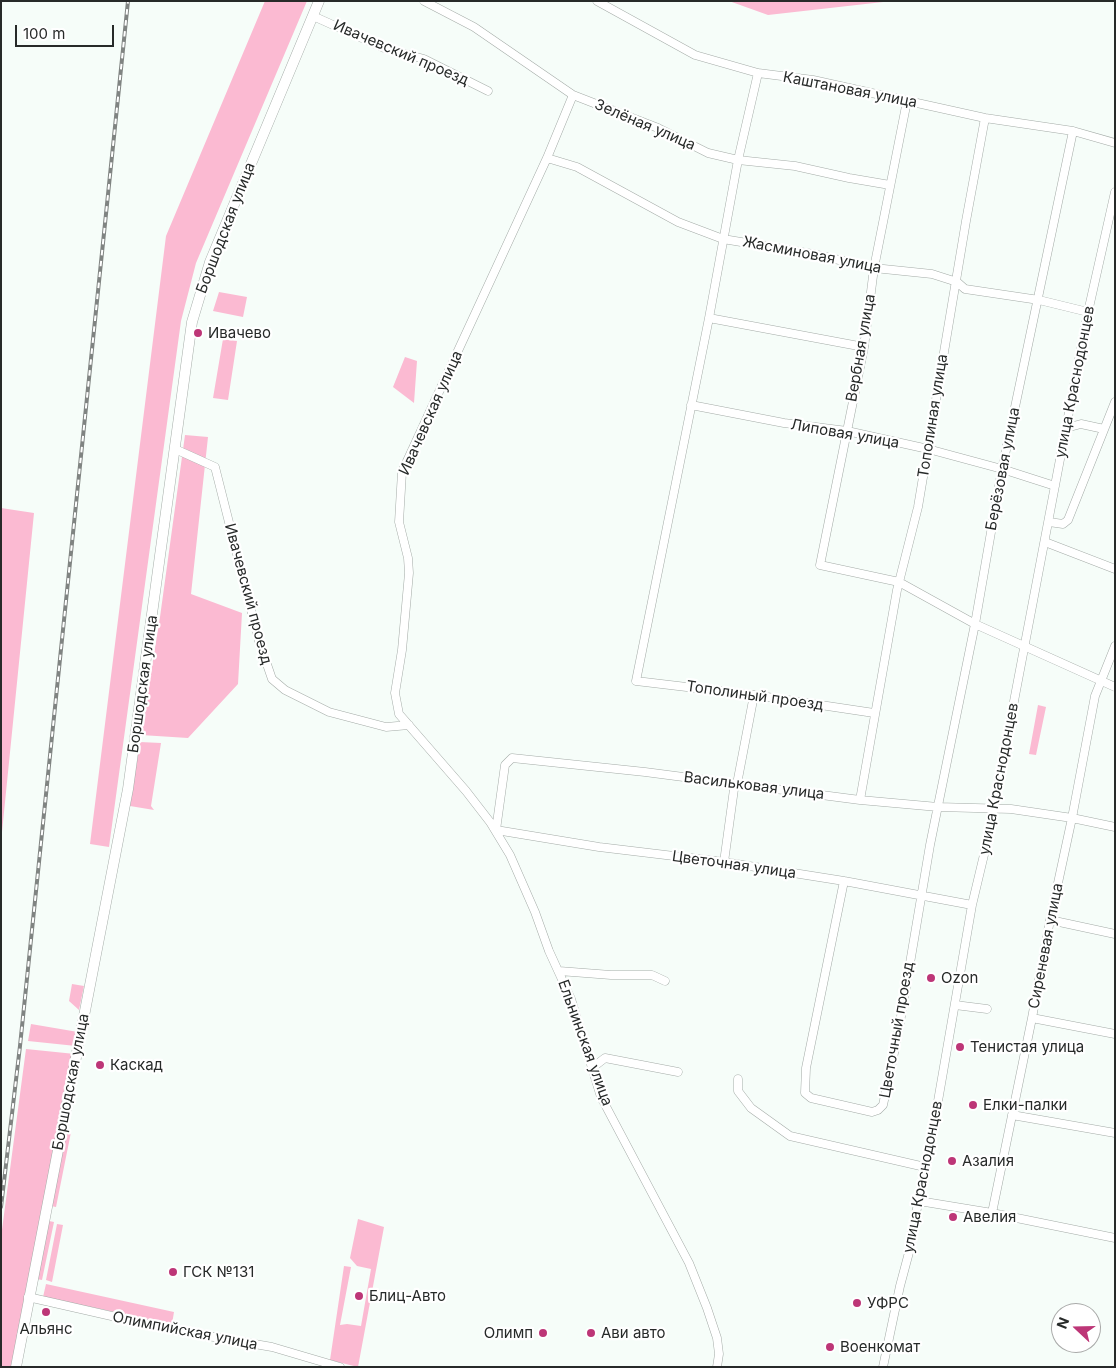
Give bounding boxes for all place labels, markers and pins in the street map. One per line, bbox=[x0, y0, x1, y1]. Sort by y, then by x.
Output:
place label: Ивачево bbox=[208, 324, 271, 342]
marker: Ивачево bbox=[192, 327, 204, 339]
place label: Ozon bbox=[941, 969, 978, 987]
marker: Ozon bbox=[925, 972, 937, 984]
place label: Тенистая улица bbox=[970, 1038, 1084, 1056]
marker: Тенистая улица bbox=[954, 1041, 966, 1053]
place label: Каскад bbox=[110, 1056, 163, 1074]
marker: Каскад bbox=[94, 1059, 106, 1071]
place label: Елки-палки bbox=[983, 1096, 1067, 1114]
marker: Елки-палки bbox=[967, 1099, 979, 1111]
place label: Азалия bbox=[962, 1152, 1014, 1170]
marker: Азалия bbox=[946, 1155, 958, 1167]
place label: Авелия bbox=[963, 1208, 1016, 1226]
marker: Авелия bbox=[947, 1211, 959, 1223]
place label: ГСК №131 bbox=[183, 1263, 254, 1281]
marker: ГСК №131 bbox=[167, 1266, 179, 1278]
place label: Блиц-Авто bbox=[369, 1287, 446, 1305]
marker: Блиц-Авто bbox=[353, 1290, 365, 1302]
place label: УФРС bbox=[867, 1294, 909, 1312]
marker: УФРС bbox=[851, 1297, 863, 1309]
marker: Альянс bbox=[40, 1306, 52, 1318]
place label: Альянс bbox=[19, 1320, 73, 1338]
place label: Олимп bbox=[484, 1324, 533, 1342]
place label: Ави авто bbox=[601, 1324, 666, 1342]
marker: Олимп bbox=[537, 1327, 549, 1339]
marker: Ави авто bbox=[585, 1327, 597, 1339]
place label: Военкомат bbox=[840, 1338, 920, 1356]
marker: Военкомат bbox=[824, 1341, 836, 1353]

